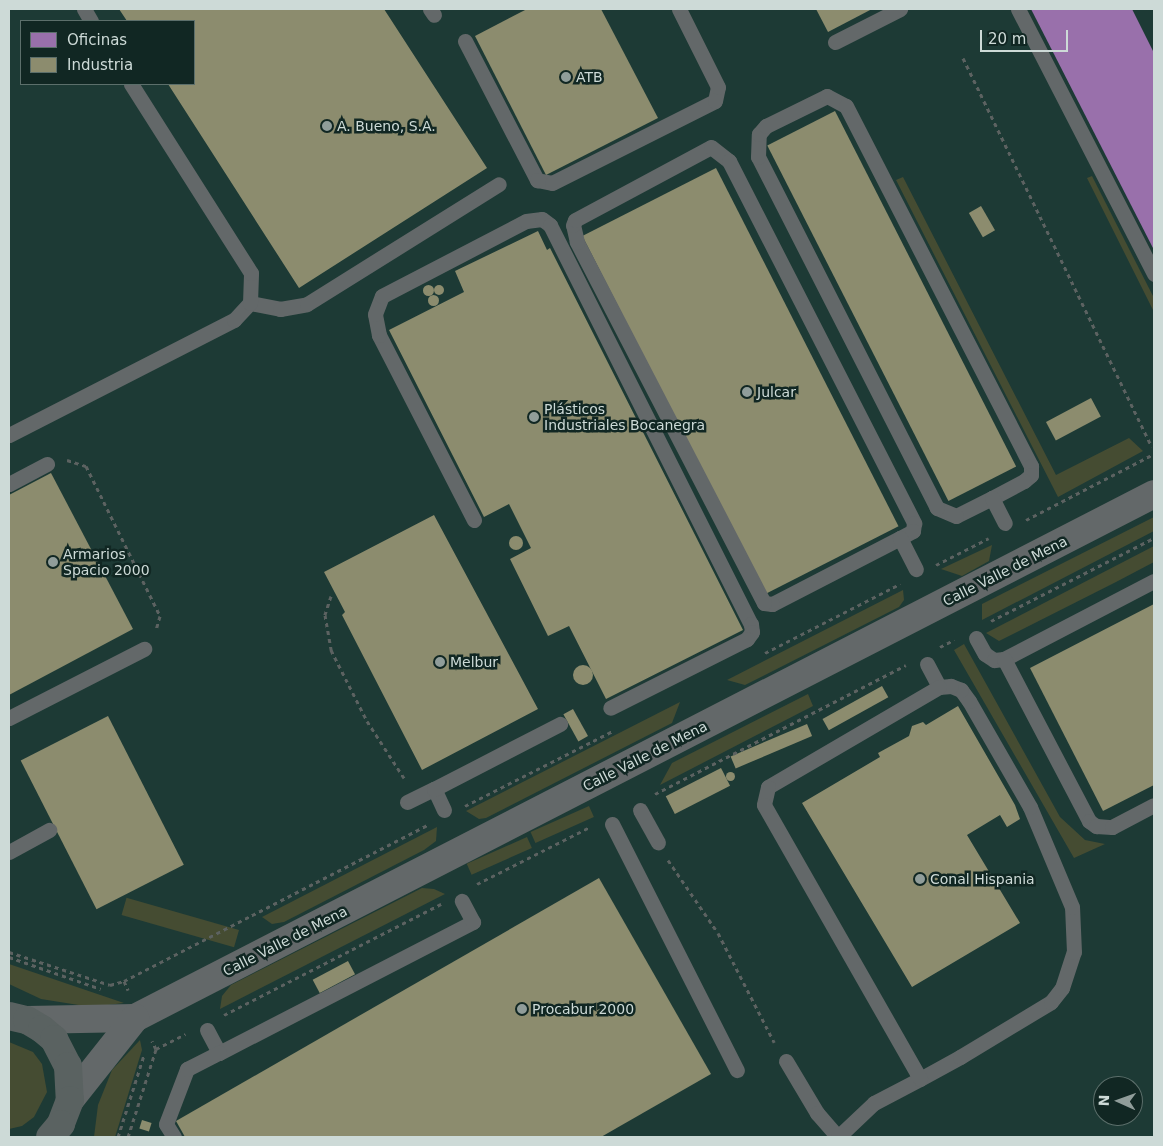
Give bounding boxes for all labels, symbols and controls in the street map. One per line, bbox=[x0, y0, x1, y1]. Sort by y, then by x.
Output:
legend bbox=[20, 20, 195, 85]
scale bar bbox=[983, 20, 1070, 52]
text: 20 m bbox=[988, 30, 1026, 48]
text: Oficinas bbox=[67, 31, 127, 49]
text: Industria bbox=[67, 56, 133, 74]
place label: ATB bbox=[576, 69, 603, 85]
marker: ATB bbox=[560, 71, 572, 83]
place label: A. Bueno, S.A. bbox=[337, 118, 436, 134]
marker: A. Bueno, S.A. bbox=[321, 120, 333, 132]
place label: Julcar bbox=[757, 384, 796, 400]
marker: Julcar bbox=[741, 386, 753, 398]
place label: Plásticos Industriales Bocanegra bbox=[544, 401, 705, 434]
marker: Plásticos Industriales Bocanegra bbox=[528, 411, 540, 423]
street label: Calle Valle de Mena bbox=[940, 532, 1070, 610]
place label: Armarios Spacio 2000 bbox=[63, 546, 150, 578]
marker: Armarios Spacio 2000 bbox=[47, 556, 59, 568]
place label: Melbur bbox=[450, 654, 498, 670]
marker: Melbur bbox=[434, 656, 446, 668]
street label: Calle Valle de Mena bbox=[580, 717, 710, 795]
place label: Conal Hispania bbox=[930, 871, 1035, 887]
marker: Conal Hispania bbox=[914, 873, 926, 885]
street label: Calle Valle de Mena bbox=[220, 902, 350, 980]
place label: Procabur 2000 bbox=[532, 1001, 634, 1017]
marker: Procabur 2000 bbox=[516, 1003, 528, 1015]
north arrow bbox=[1093, 1076, 1143, 1126]
text: N bbox=[1096, 1094, 1112, 1107]

